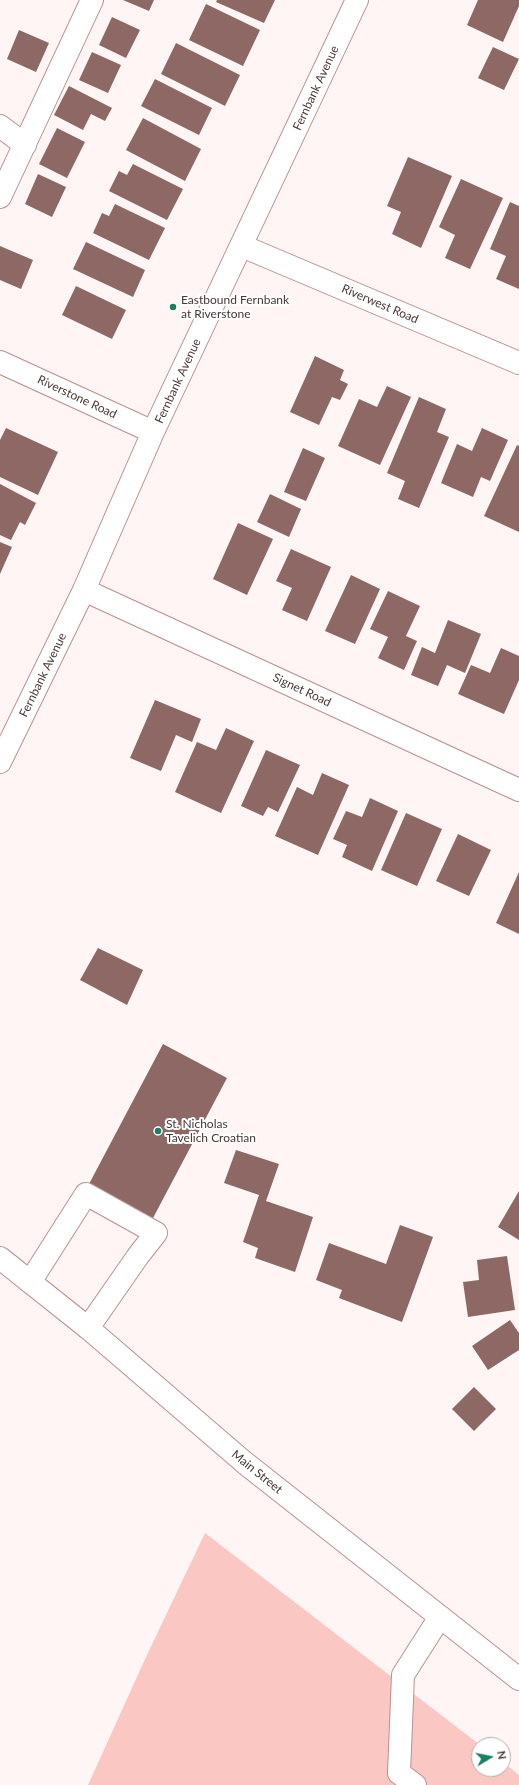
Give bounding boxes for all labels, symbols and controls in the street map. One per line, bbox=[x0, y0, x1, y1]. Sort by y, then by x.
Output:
street label: Fernbank Avenue bbox=[290, 43, 342, 133]
street label: Riverwest Road bbox=[339, 281, 421, 327]
place label: Eastbound Fernbank at Riverstone bbox=[181, 293, 289, 321]
marker: Eastbound Fernbank at Riverstone bbox=[168, 302, 178, 312]
street label: Fernbank Avenue bbox=[152, 336, 204, 426]
street label: Riverstone Road bbox=[35, 372, 119, 422]
street label: Fernbank Avenue bbox=[16, 631, 70, 719]
street label: Signet Road bbox=[271, 670, 333, 710]
place label: St. Nicholas Tavelich Croatian bbox=[166, 1117, 256, 1145]
marker: St. Nicholas Tavelich Croatian bbox=[153, 1126, 163, 1136]
street label: Main Street bbox=[229, 1447, 285, 1497]
north arrow bbox=[471, 1737, 511, 1777]
text: N bbox=[495, 1750, 509, 1760]

